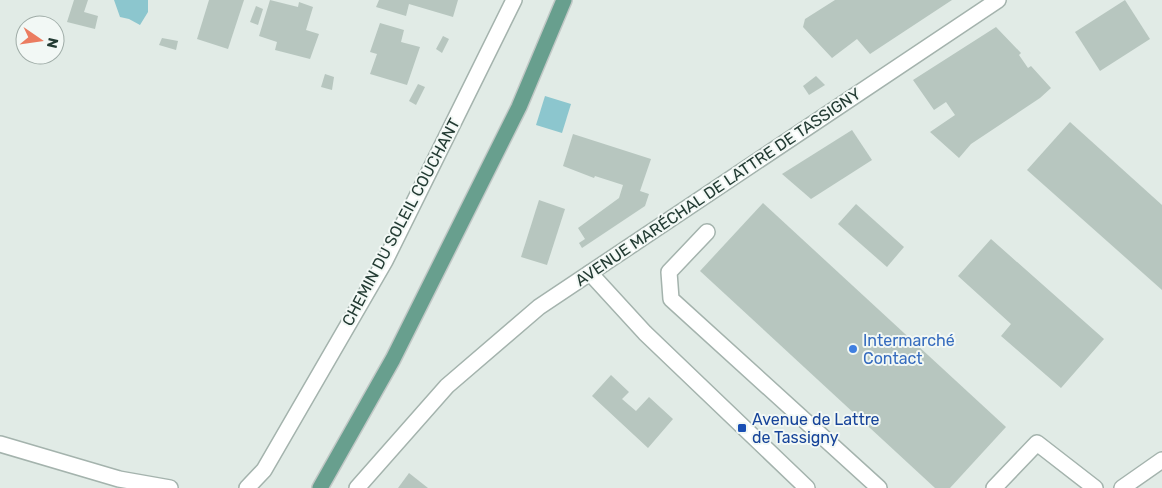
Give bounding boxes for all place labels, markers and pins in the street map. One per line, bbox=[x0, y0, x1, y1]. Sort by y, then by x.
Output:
place label: Intermarché Contact bbox=[863, 331, 955, 368]
marker: Intermarché Contact bbox=[847, 343, 859, 355]
place label: Avenue de Lattre de Tassigny bbox=[752, 410, 880, 447]
marker: Avenue de Lattre de Tassigny bbox=[736, 422, 748, 434]

